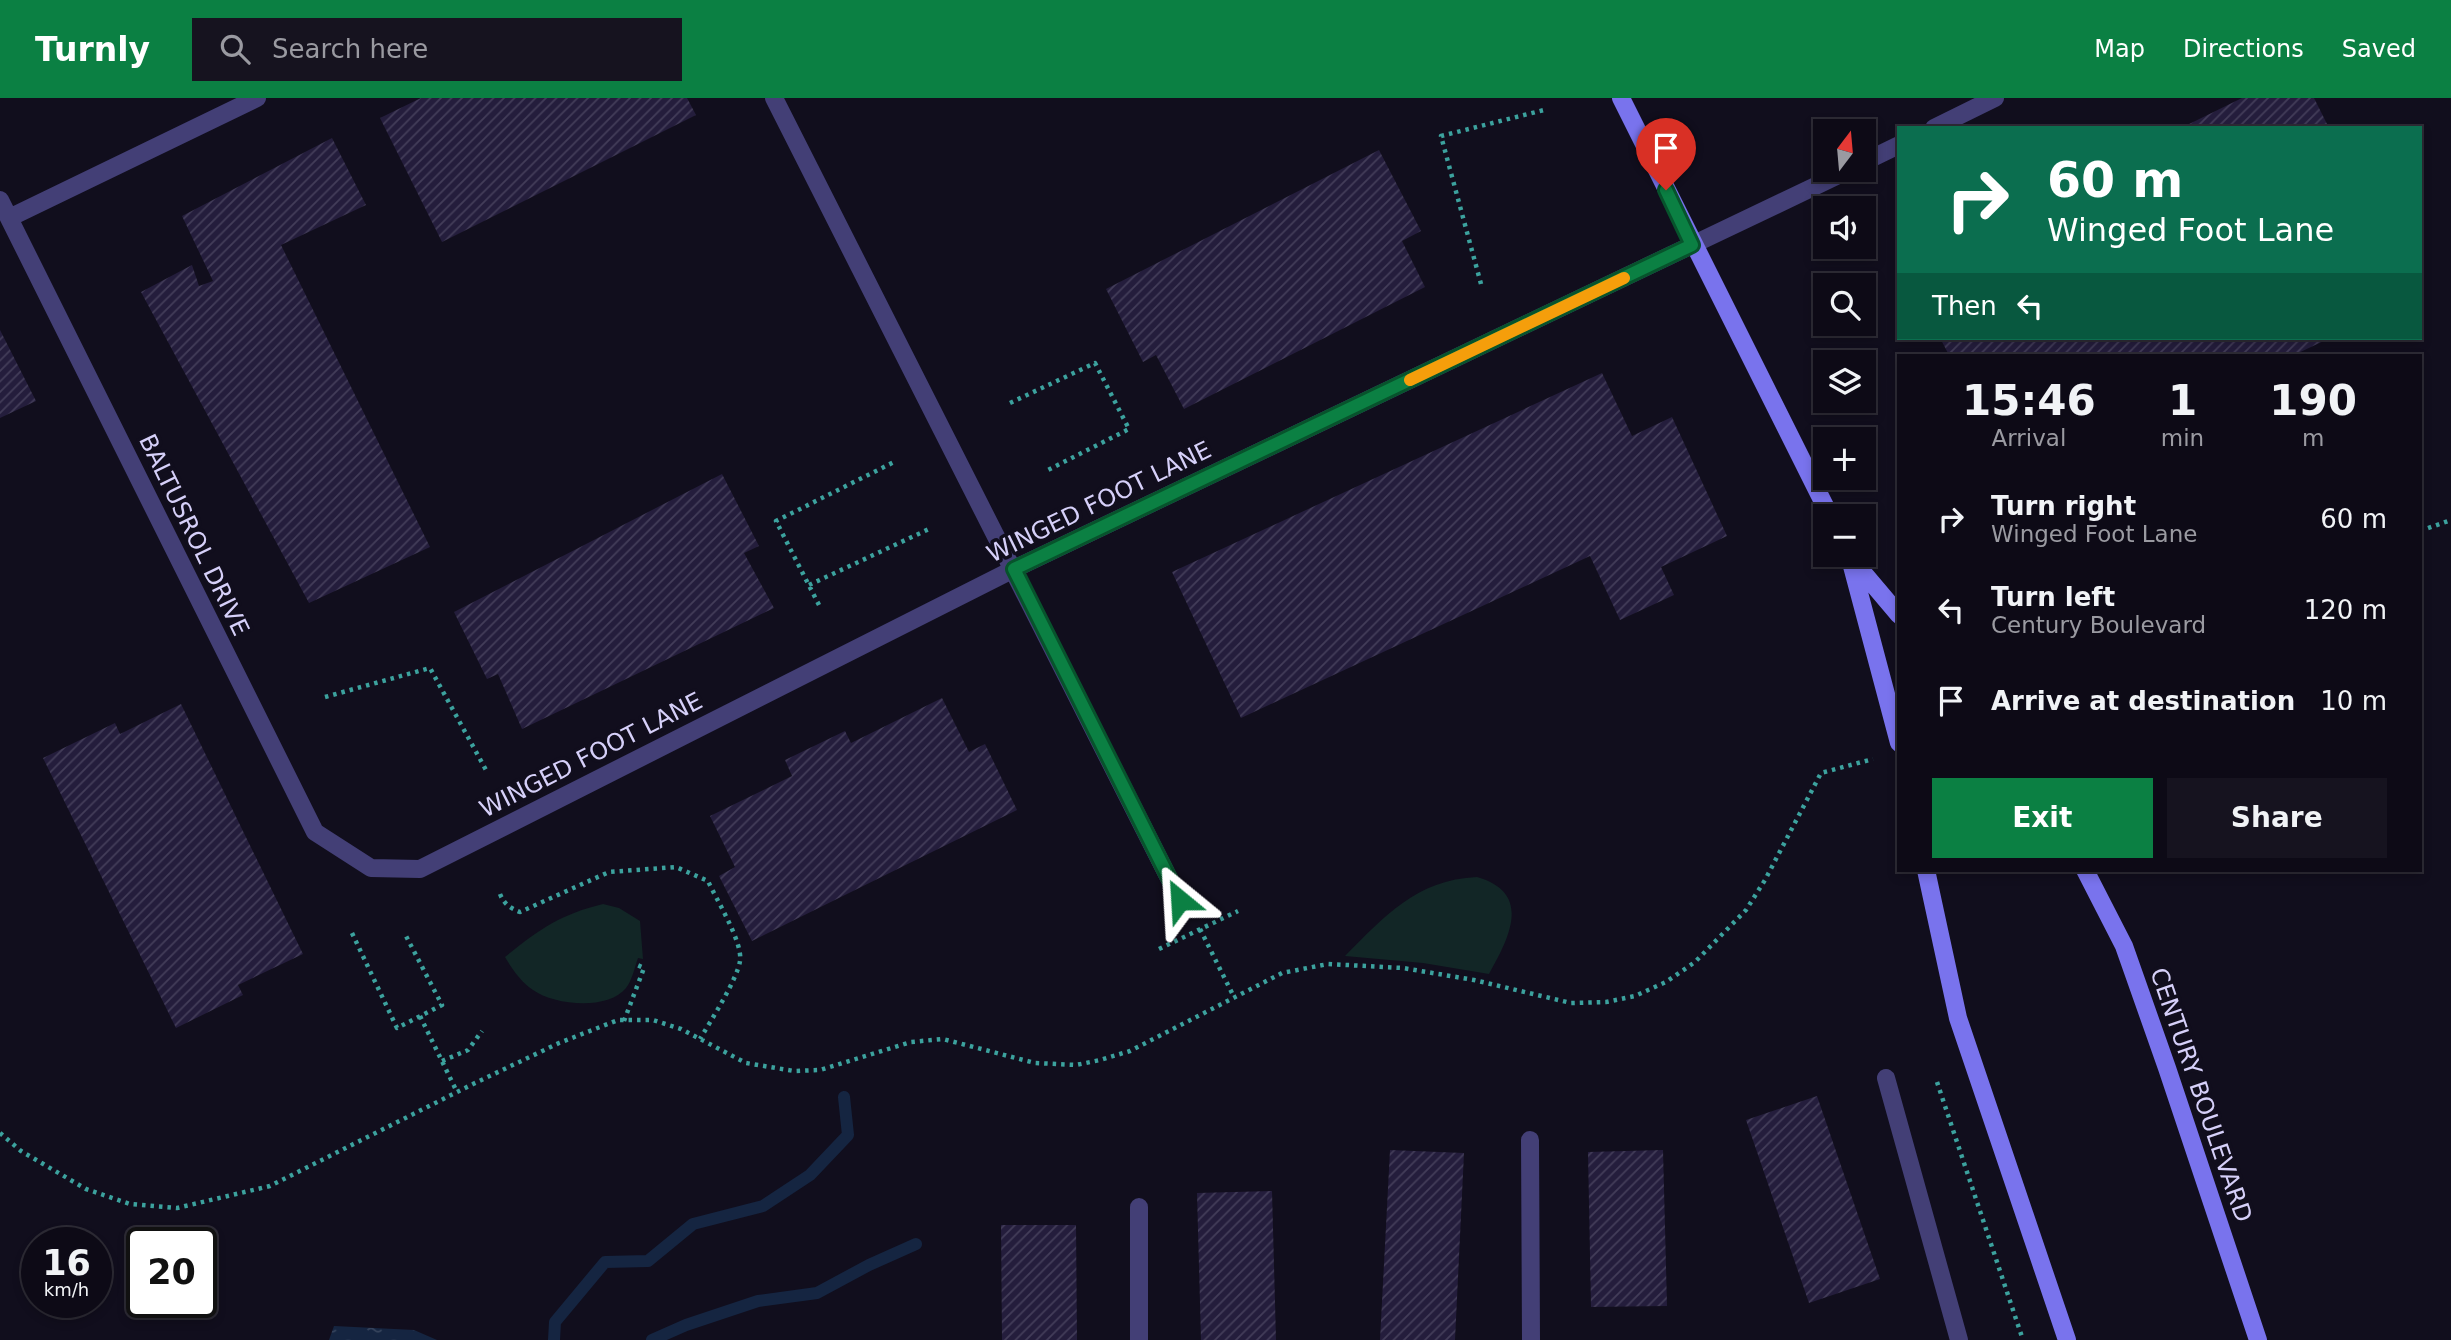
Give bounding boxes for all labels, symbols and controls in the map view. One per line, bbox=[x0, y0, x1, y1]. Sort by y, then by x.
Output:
search box bbox=[192, 18, 682, 81]
text: Turnly bbox=[35, 30, 150, 69]
icon: search bbox=[216, 30, 254, 68]
text: Search here bbox=[272, 34, 428, 64]
text: Map bbox=[2094, 35, 2145, 63]
text: Directions bbox=[2183, 35, 2304, 63]
text: Saved bbox=[2342, 35, 2416, 63]
pin bbox=[1636, 118, 1696, 190]
north arrow bbox=[1813, 119, 1876, 182]
map controls bbox=[1813, 119, 1876, 567]
icon: arrive bbox=[1647, 129, 1685, 167]
text: 60 m bbox=[2047, 152, 2183, 209]
icon: right bbox=[1932, 154, 2023, 245]
button: sound bbox=[1813, 196, 1876, 259]
text: Winged Foot Lane bbox=[2047, 211, 2334, 249]
button: search bbox=[1813, 273, 1876, 336]
icon: left bbox=[2011, 287, 2049, 325]
text: Then bbox=[1932, 291, 1997, 321]
button: layers bbox=[1813, 350, 1876, 413]
text: 15:46 bbox=[1962, 376, 2096, 425]
text: 1 bbox=[2168, 376, 2197, 425]
text: 190 bbox=[2269, 376, 2357, 425]
text: Arrival bbox=[1992, 425, 2066, 451]
text: min bbox=[2161, 425, 2204, 451]
text: m bbox=[2302, 425, 2324, 451]
button: + bbox=[1813, 427, 1876, 490]
street label: BALTUSROL DRIVE bbox=[133, 430, 255, 640]
street label: WINGED FOOT LANE bbox=[982, 436, 1216, 568]
text: Turn right bbox=[1991, 491, 2136, 521]
icon: right bbox=[1932, 500, 1970, 538]
button: − bbox=[1813, 504, 1876, 567]
text: 60 m bbox=[2320, 504, 2387, 534]
text: Winged Foot Lane bbox=[1991, 521, 2197, 547]
text: Turn left bbox=[1991, 582, 2115, 612]
icon: left bbox=[1932, 591, 1970, 629]
text: 120 m bbox=[2304, 595, 2387, 625]
text: Century Boulevard bbox=[1991, 612, 2206, 638]
icon: arrive bbox=[1932, 682, 1970, 720]
text: Arrive at destination bbox=[1991, 686, 2295, 716]
text: 10 m bbox=[2320, 686, 2387, 716]
street label: WINGED FOOT LANE bbox=[475, 687, 707, 823]
button: Exit bbox=[1932, 778, 2153, 858]
button: Share bbox=[2167, 778, 2387, 858]
position arrow bbox=[1143, 863, 1217, 937]
street label: CENTURY BOULEVARD bbox=[2144, 964, 2258, 1226]
speed limit sign: 20 bbox=[126, 1227, 217, 1318]
text: 16 bbox=[42, 1243, 91, 1283]
text: km/h bbox=[44, 1279, 89, 1300]

